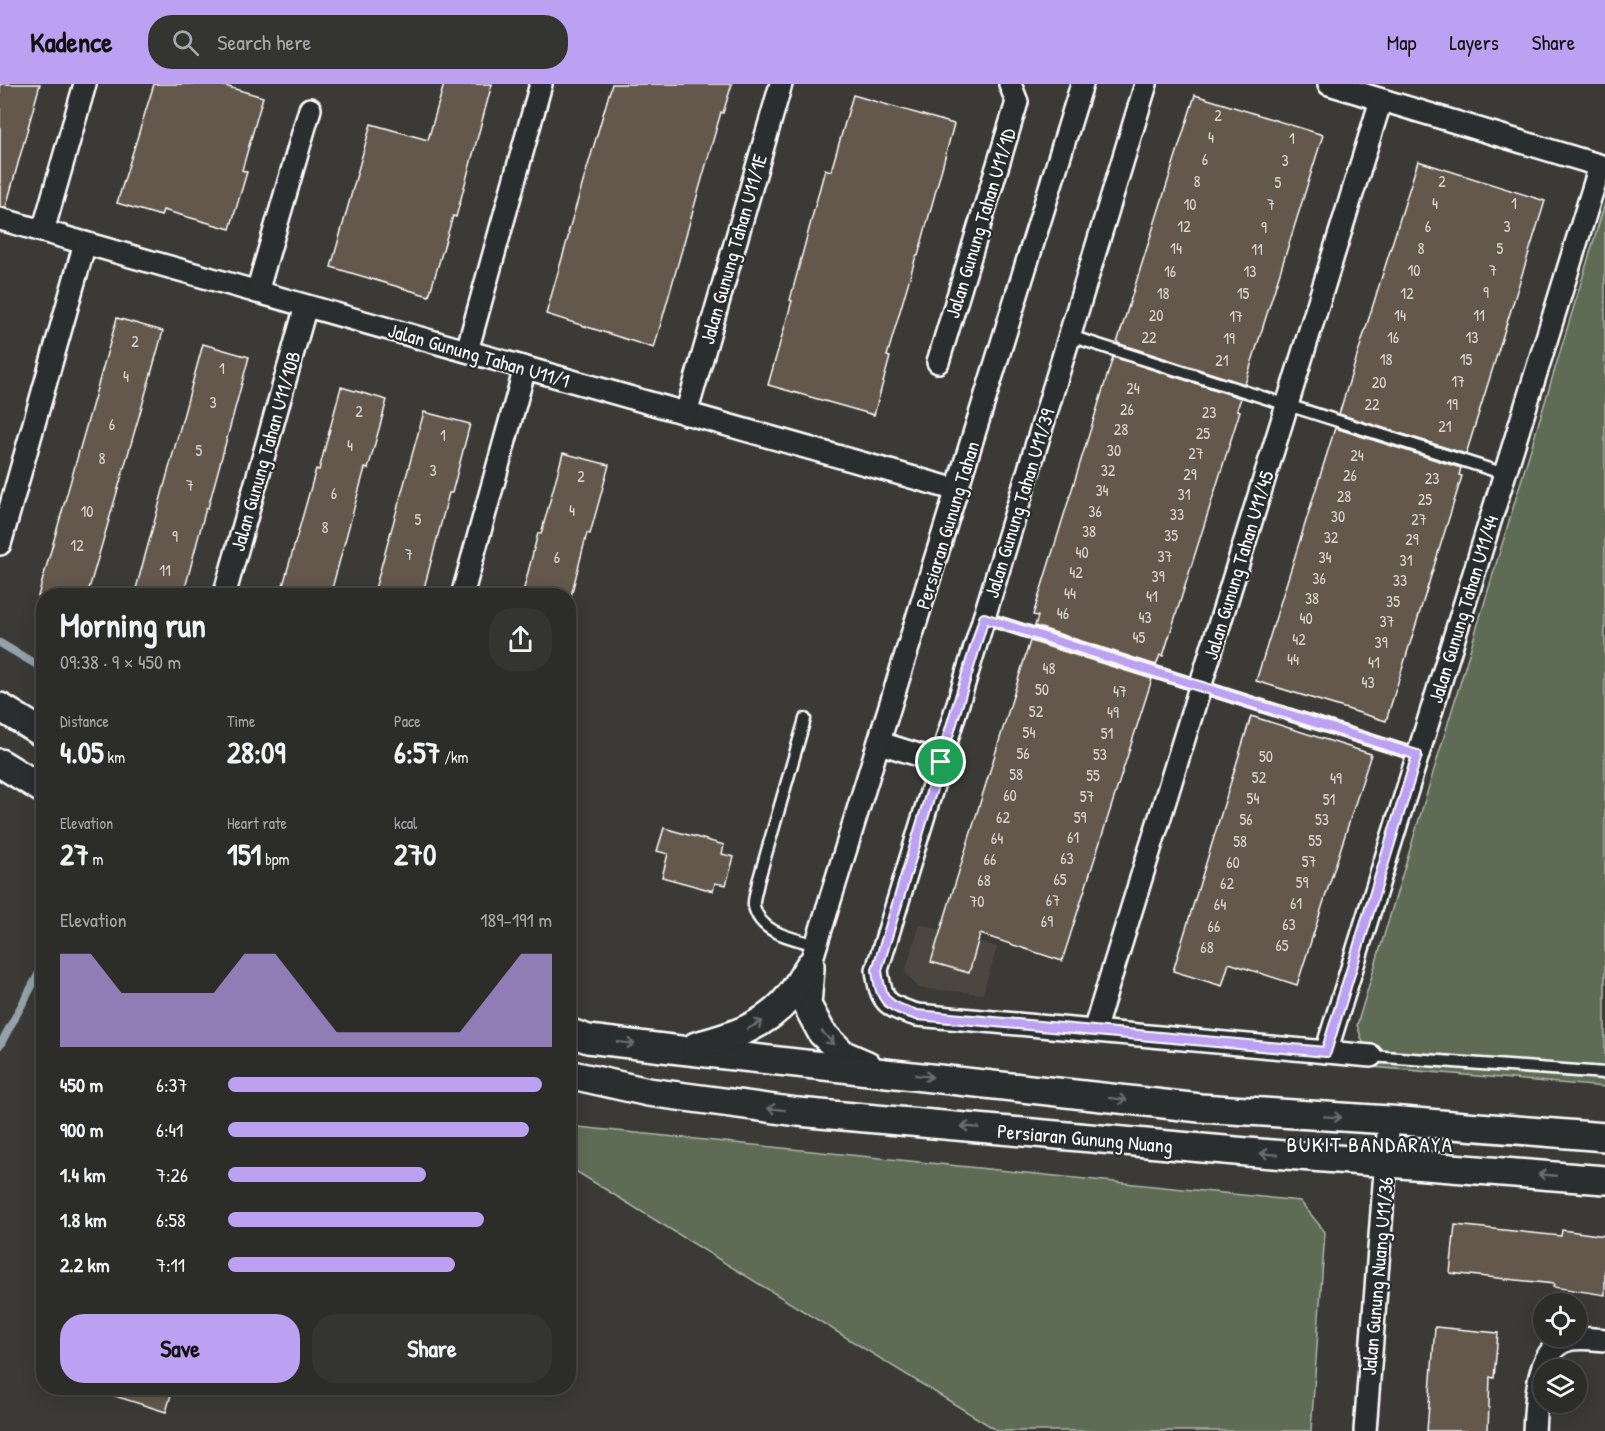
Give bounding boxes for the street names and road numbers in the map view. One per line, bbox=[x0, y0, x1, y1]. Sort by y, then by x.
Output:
street label: Jalan Gunung Tahan U11/1D bbox=[938, 124, 1022, 321]
street label: Jalan Gunung Tahan U11/1E bbox=[693, 151, 773, 347]
street label: Jalan Gunung Tahan U11/1 bbox=[385, 316, 573, 394]
street label: Jalan Gunung Tahan U11/10B bbox=[224, 348, 306, 554]
street label: Jalan Gunung Tahan U11/39 bbox=[977, 405, 1061, 601]
street label: Persiaran Gunung Tahan bbox=[909, 438, 985, 612]
street label: Jalan Gunung Tahan U11/45 bbox=[1196, 467, 1280, 663]
street label: Jalan Gunung Tahan U11/44 bbox=[1422, 512, 1504, 706]
street label: Persiaran Gunung Nuang bbox=[996, 1117, 1174, 1159]
street label: Jalan Gunung Nuang U11/36 bbox=[1355, 1176, 1399, 1376]

